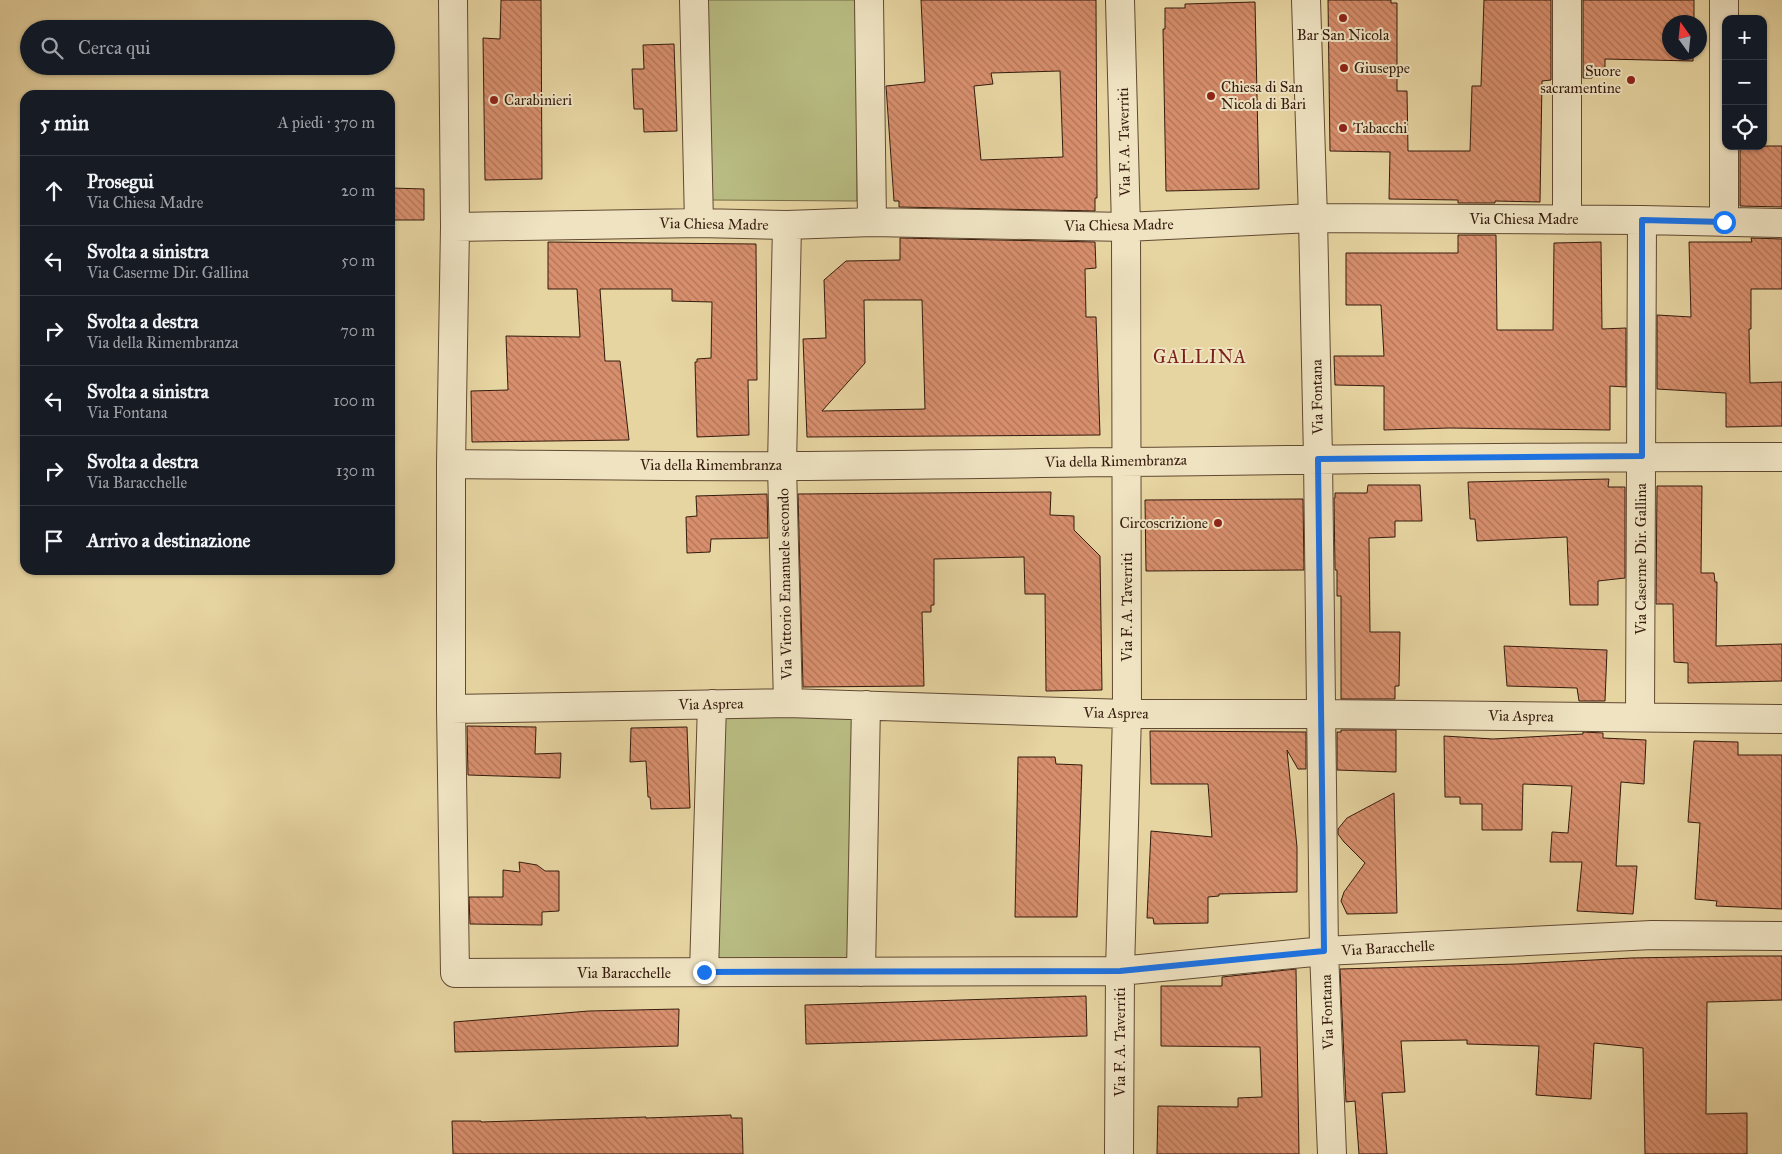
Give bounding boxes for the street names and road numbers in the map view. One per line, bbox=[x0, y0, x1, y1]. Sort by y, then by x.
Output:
street label: Via F. A. Taverriti bbox=[1114, 87, 1134, 198]
street label: Via Chiesa Madre bbox=[1468, 210, 1579, 228]
street label: Via Chiesa Madre bbox=[658, 214, 769, 234]
street label: Via Chiesa Madre bbox=[1063, 215, 1174, 235]
street label: Via Fontana bbox=[1307, 358, 1327, 436]
street label: Via della Rimembranza bbox=[1044, 451, 1188, 471]
street label: Via della Rimembranza bbox=[639, 456, 783, 474]
street label: Via Caserme Dir. Gallina bbox=[1632, 483, 1650, 636]
street label: Via Vittorio Emanuele secondo bbox=[774, 488, 796, 681]
street label: Via F. A. Taverriti bbox=[1118, 552, 1136, 663]
street label: Via Asprea bbox=[677, 694, 744, 714]
street label: Via Asprea bbox=[1082, 703, 1149, 723]
street label: Via Asprea bbox=[1487, 706, 1554, 726]
street label: Via Baracchelle bbox=[1340, 937, 1435, 959]
street label: Via Baracchelle bbox=[576, 964, 671, 982]
street label: Via Fontana bbox=[1317, 973, 1337, 1051]
street label: Via F. A. Taverriti bbox=[1111, 987, 1129, 1098]

